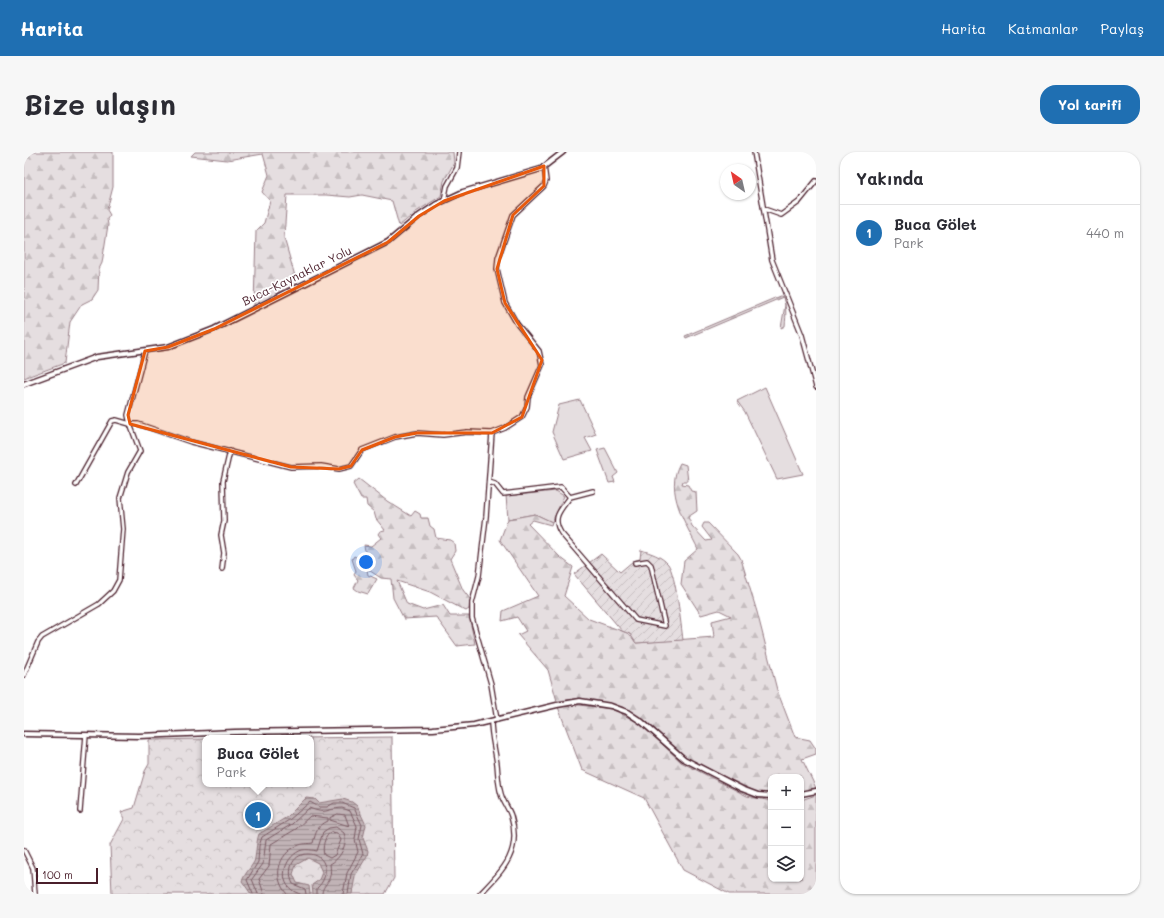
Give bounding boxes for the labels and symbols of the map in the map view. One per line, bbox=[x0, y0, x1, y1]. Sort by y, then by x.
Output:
north arrow bbox=[720, 164, 756, 200]
street label: Buca-Kaynaklar Yolu bbox=[239, 242, 354, 309]
your location bbox=[356, 552, 376, 572]
pin: 1 bbox=[245, 800, 271, 830]
scale bar bbox=[36, 866, 98, 885]

